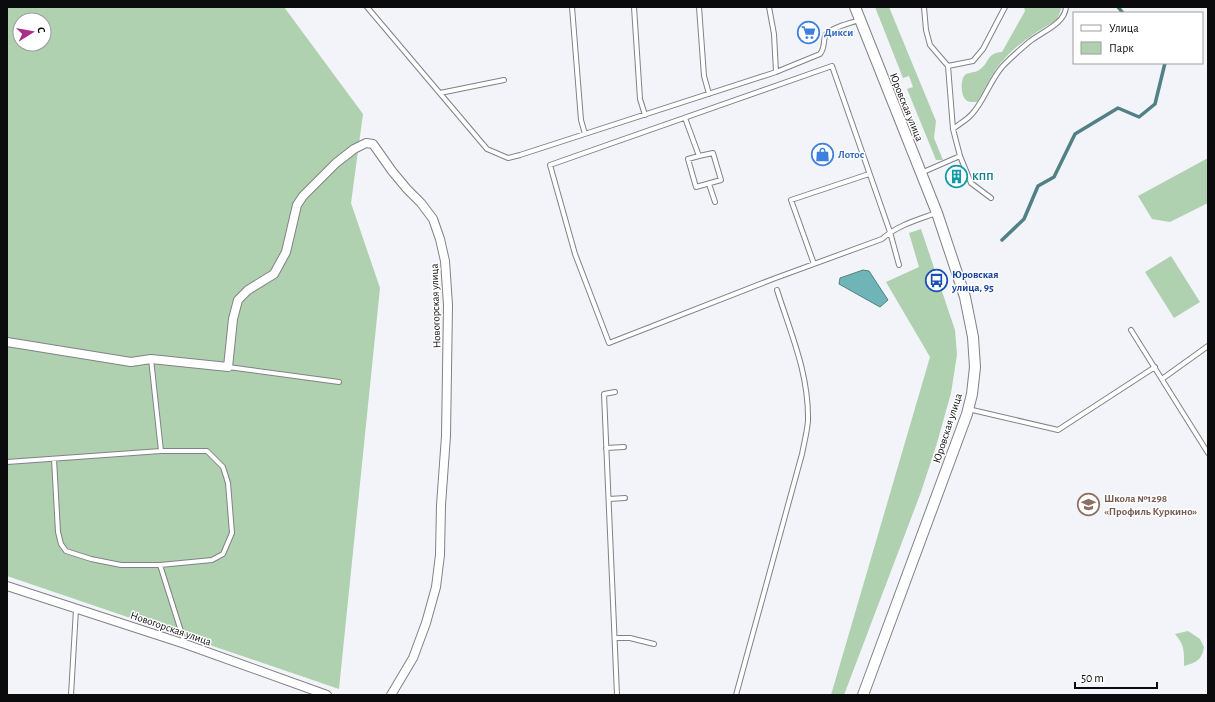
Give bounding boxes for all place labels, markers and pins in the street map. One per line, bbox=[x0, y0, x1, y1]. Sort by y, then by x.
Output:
supermarket icon: Дикси bbox=[796, 19, 822, 45]
place label: Дикси bbox=[824, 27, 853, 38]
shop icon: Лотос bbox=[810, 141, 836, 167]
place label: Лотос bbox=[838, 149, 865, 160]
building icon: КПП bbox=[944, 163, 970, 189]
place label: КПП bbox=[972, 171, 994, 182]
bus stop icon: Юровская улица, 95 bbox=[924, 267, 950, 293]
place label: Юровская улица, 95 bbox=[951, 269, 999, 293]
school or university icon: Школа №1298 «Профиль Куркино» bbox=[1076, 491, 1102, 517]
place label: Школа №1298 «Профиль Куркино» bbox=[1104, 493, 1198, 517]

